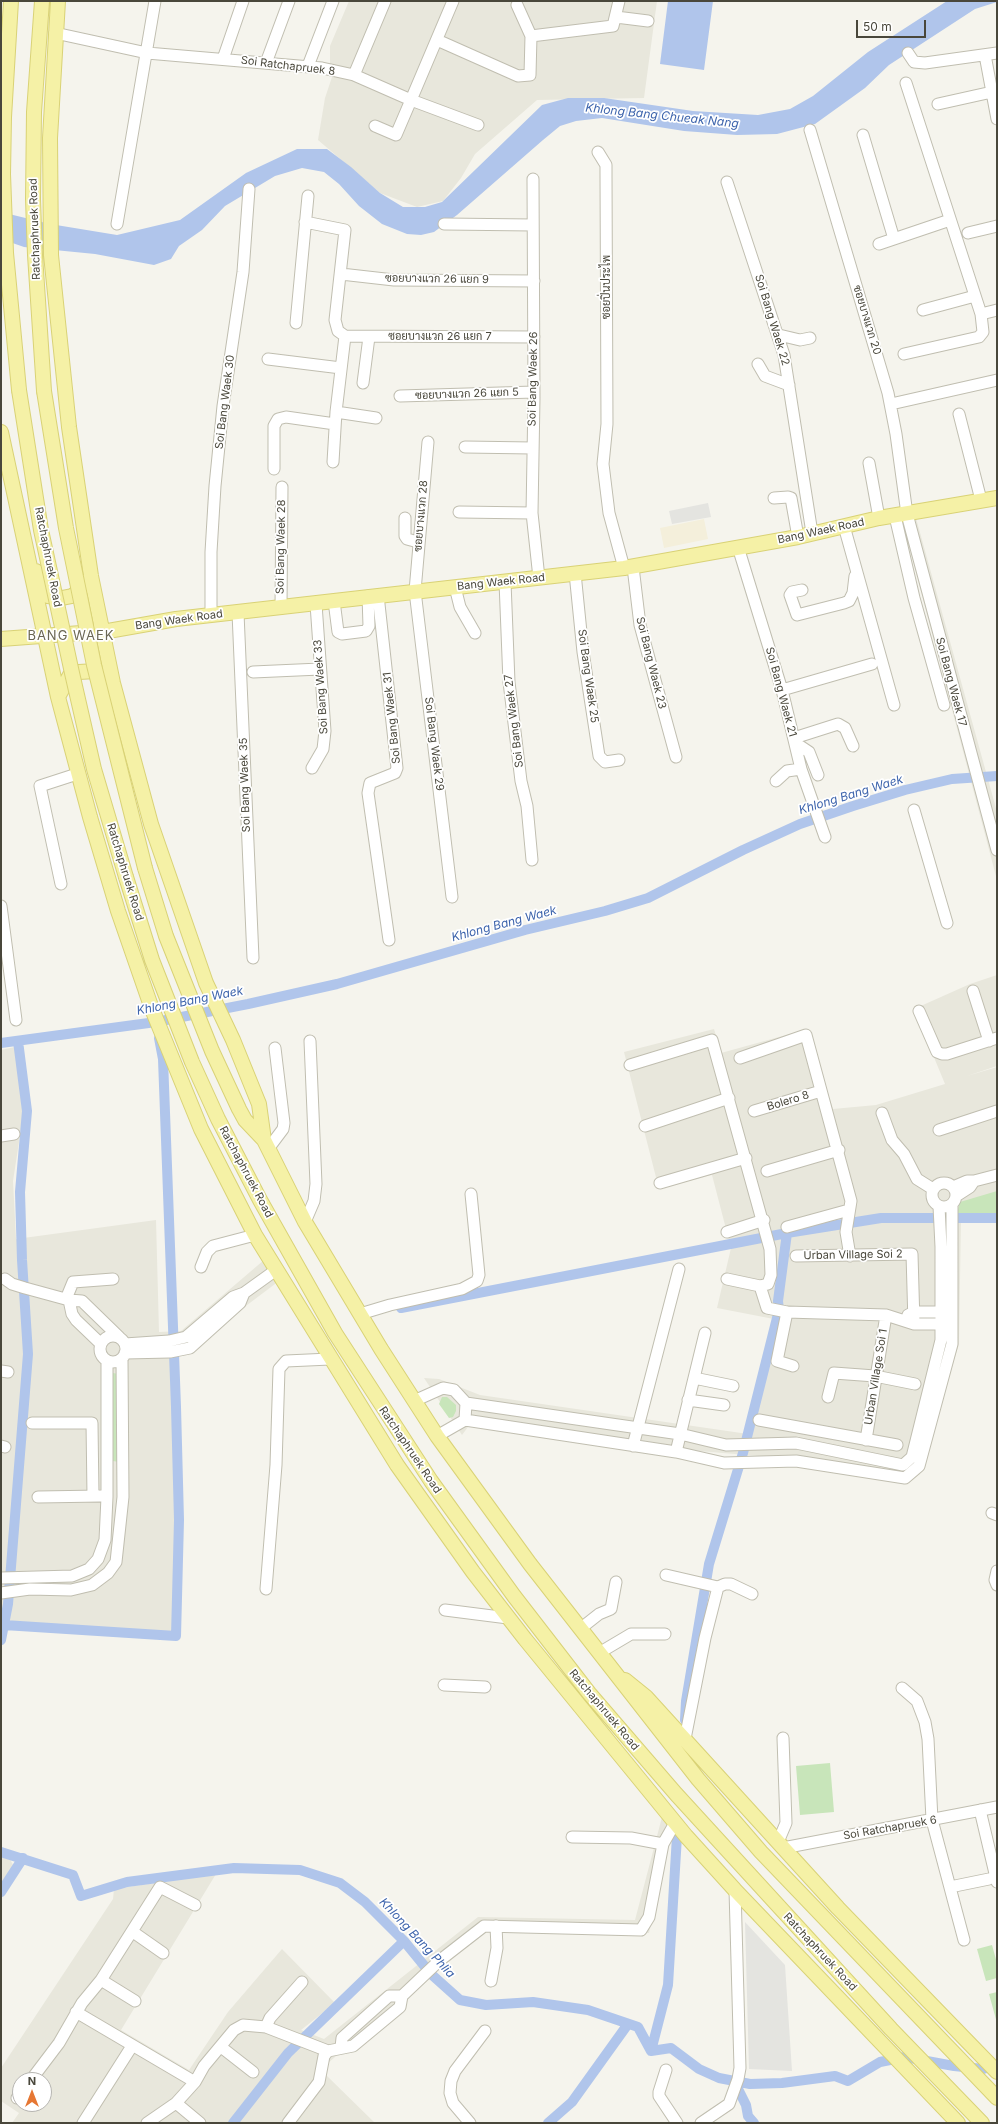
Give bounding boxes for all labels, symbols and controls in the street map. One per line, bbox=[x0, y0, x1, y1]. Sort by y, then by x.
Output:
scale bar bbox=[858, 12, 928, 38]
text: 50 m bbox=[863, 19, 892, 34]
street label: Soi Ratchapruek 8 bbox=[240, 54, 336, 78]
water label: Khlong Bang Chueak Nang bbox=[585, 101, 739, 131]
street label: Ratchaphruek Road bbox=[27, 178, 43, 280]
street label: ซอยปิ่นประไพ bbox=[600, 255, 614, 319]
street label: ซอยบางแวก 26 แยก 9 bbox=[385, 271, 489, 287]
street label: Soi Bang Waek 22 bbox=[752, 273, 792, 367]
street label: ซอยบางแวก 20 bbox=[850, 284, 884, 356]
street label: ซอยบางแวก 26 แยก 7 bbox=[388, 330, 492, 344]
street label: Soi Bang Waek 26 bbox=[526, 332, 540, 426]
street label: Soi Bang Waek 30 bbox=[213, 354, 237, 450]
street label: ซอยบางแวก 26 แยก 5 bbox=[415, 386, 519, 402]
street label: ซอยบางแวก 28 bbox=[411, 480, 431, 552]
street label: Soi Bang Waek 28 bbox=[274, 500, 288, 594]
street label: Ratchaphruek Road bbox=[32, 506, 64, 608]
street label: Bang Waek Road bbox=[776, 515, 866, 547]
street label: Bang Waek Road bbox=[456, 571, 546, 593]
street label: Bang Waek Road bbox=[134, 607, 224, 633]
street label: Soi Bang Waek 23 bbox=[633, 615, 669, 711]
district label: BANG WAEK bbox=[27, 628, 115, 644]
street label: Soi Bang Waek 25 bbox=[575, 628, 601, 724]
street label: Soi Bang Waek 17 bbox=[933, 636, 969, 728]
street label: Soi Bang Waek 33 bbox=[311, 639, 331, 735]
street label: Soi Bang Waek 21 bbox=[763, 646, 799, 738]
street label: Soi Bang Waek 31 bbox=[381, 671, 403, 765]
street label: Soi Bang Waek 27 bbox=[502, 674, 526, 768]
street label: Soi Bang Waek 29 bbox=[422, 696, 446, 792]
street label: Soi Bang Waek 35 bbox=[237, 737, 253, 833]
water label: Khlong Bang Waek bbox=[797, 772, 905, 818]
street label: Ratchaphruek Road bbox=[104, 821, 146, 923]
water label: Khlong Bang Waek bbox=[450, 903, 558, 945]
water label: Khlong Bang Waek bbox=[136, 984, 244, 1018]
street label: Bolero 8 bbox=[765, 1088, 811, 1114]
street label: Ratchaphruek Road bbox=[216, 1124, 276, 1220]
street label: Urban Village Soi 2 bbox=[803, 1248, 903, 1262]
street label: Urban Village Soi 1 bbox=[862, 1328, 890, 1426]
street label: Ratchaphruek Road bbox=[376, 1404, 444, 1496]
street label: Ratchaphruek Road bbox=[566, 1667, 642, 1753]
street label: Soi Ratchapruek 6 bbox=[842, 1813, 938, 1843]
water label: Khlong Bang Phlia bbox=[376, 1895, 458, 1981]
street label: Ratchaphruek Road bbox=[781, 1910, 859, 1994]
north arrow bbox=[12, 2072, 52, 2112]
text: N bbox=[28, 2074, 36, 2088]

